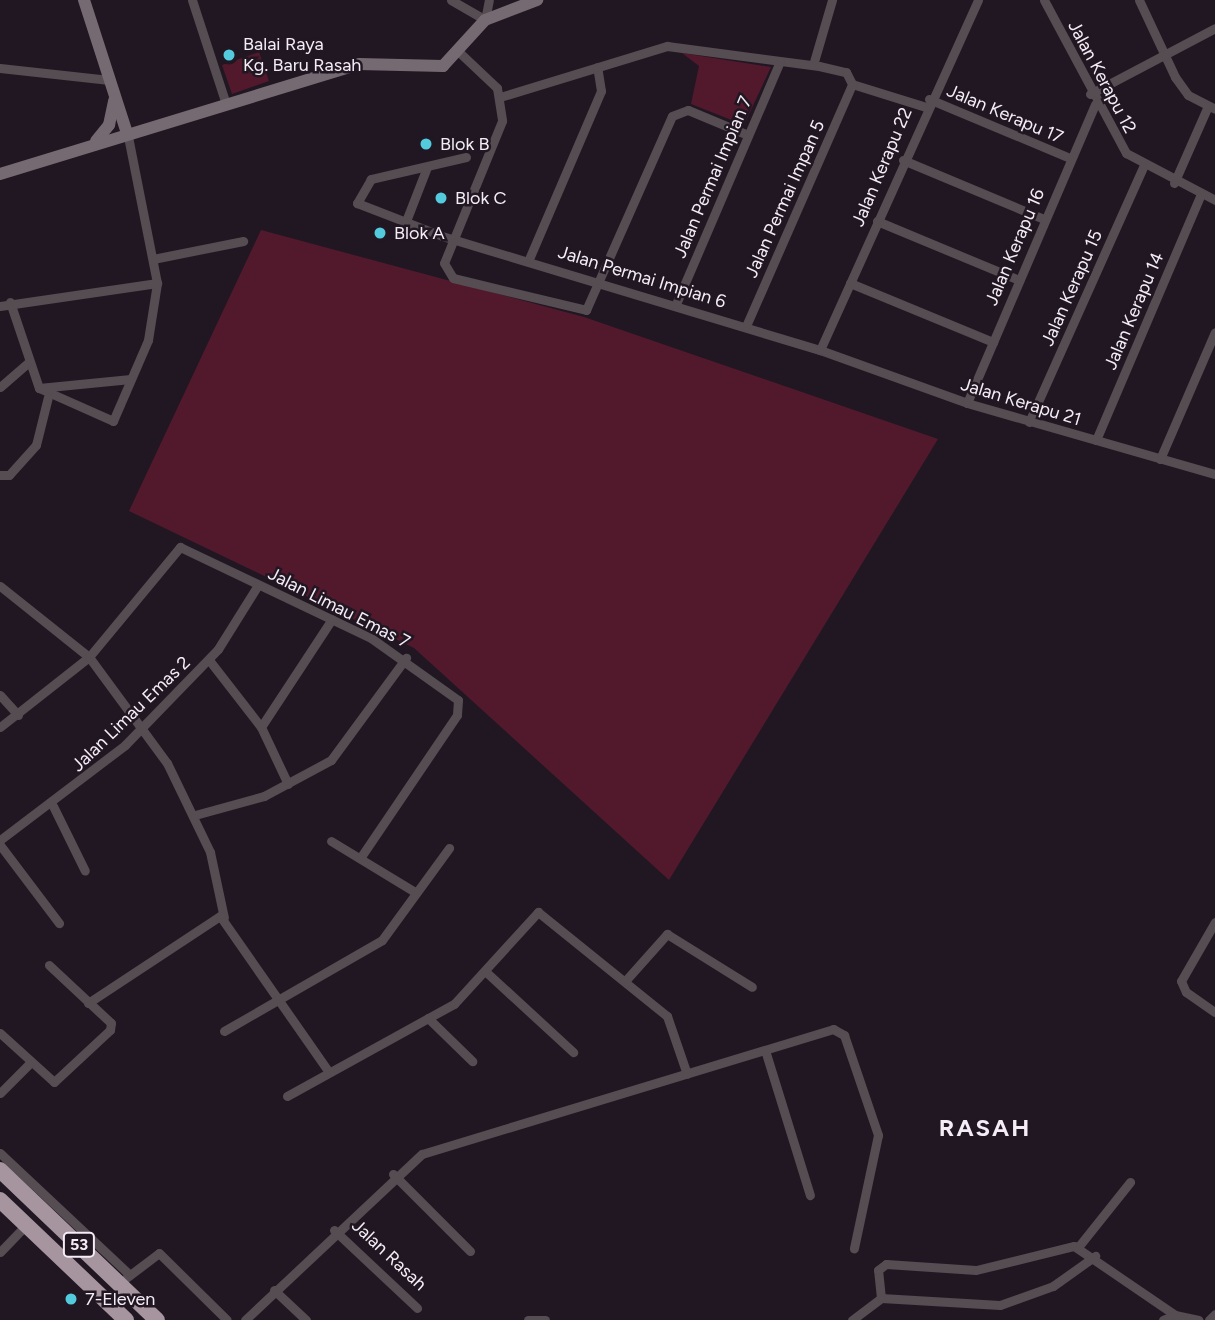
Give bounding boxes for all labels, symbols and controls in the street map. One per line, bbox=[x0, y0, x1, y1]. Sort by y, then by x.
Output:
street label: Jalan Kerapu 12 bbox=[1063, 17, 1141, 137]
place label: Balai Raya Kg. Baru Rasah bbox=[243, 34, 361, 76]
marker: Balai Raya Kg. Baru Rasah bbox=[221, 47, 237, 63]
street label: Jalan Kerapu 17 bbox=[944, 80, 1066, 148]
street label: Jalan Permai Impian 7 bbox=[669, 93, 757, 261]
street label: Jalan Kerapu 22 bbox=[847, 104, 917, 230]
street label: Jalan Permai Impan 5 bbox=[741, 117, 829, 281]
place label: Blok B bbox=[440, 133, 490, 155]
marker: Blok B bbox=[418, 136, 434, 152]
street label: Jalan Kerapu 16 bbox=[981, 185, 1049, 309]
place label: Blok C bbox=[455, 187, 507, 209]
marker: Blok C bbox=[433, 190, 449, 206]
place label: Blok A bbox=[394, 222, 445, 244]
marker: Blok A bbox=[372, 225, 388, 241]
street label: Jalan Kerapu 15 bbox=[1037, 227, 1107, 349]
street label: Jalan Permai Impian 6 bbox=[556, 241, 728, 313]
street label: Jalan Kerapu 14 bbox=[1099, 249, 1169, 373]
street label: Jalan Kerapu 21 bbox=[958, 373, 1084, 431]
street label: Jalan Limau Emas 7 bbox=[264, 563, 414, 653]
street label: Jalan Limau Emas 2 bbox=[67, 652, 195, 776]
district label: RASAH bbox=[939, 1114, 1031, 1142]
street label: Jalan Rasah bbox=[347, 1215, 431, 1295]
road number: 53 bbox=[62, 1232, 96, 1258]
place label: 7-Eleven bbox=[85, 1288, 155, 1310]
marker: 7-Eleven bbox=[63, 1291, 79, 1307]

